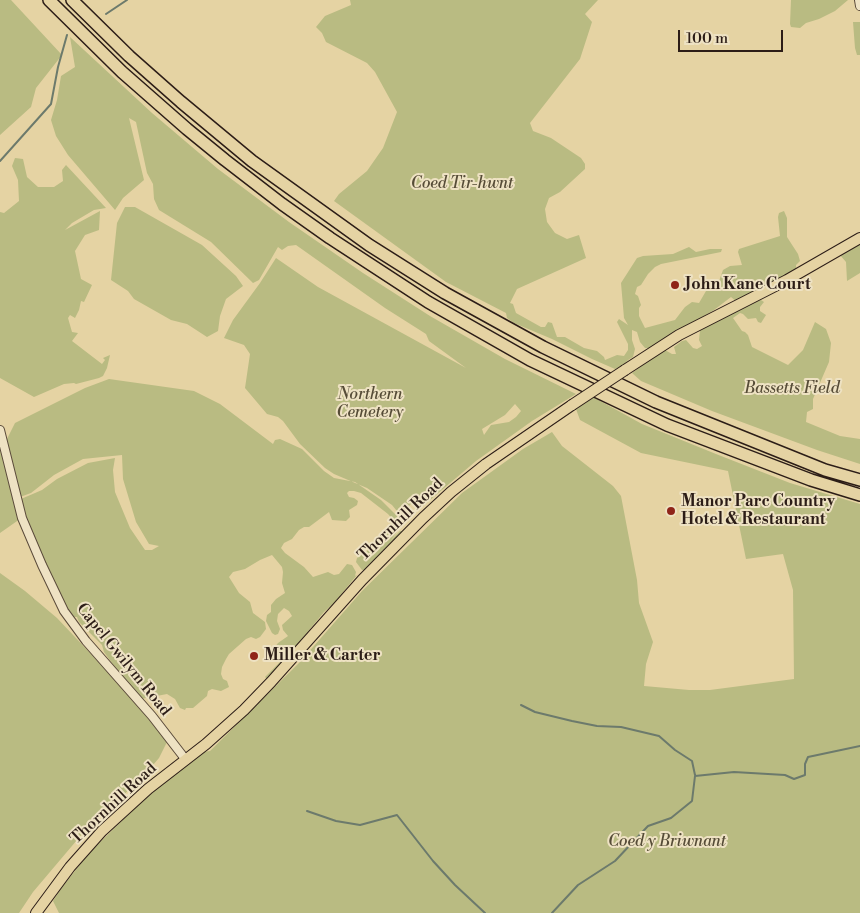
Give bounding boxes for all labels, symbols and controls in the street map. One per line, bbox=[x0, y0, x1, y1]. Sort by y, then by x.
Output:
scale bar bbox=[680, 20, 785, 52]
text: 100 m bbox=[686, 29, 728, 48]
park label: Coed Tir-hwnt bbox=[411, 174, 513, 194]
place label: John Kane Court bbox=[685, 275, 811, 295]
marker: John Kane Court bbox=[669, 279, 681, 291]
park label: Bassetts Field bbox=[744, 379, 840, 399]
park label: Northern Cemetery bbox=[336, 385, 404, 423]
street label: Thornhill Road bbox=[354, 475, 448, 565]
place label: Manor Parc Country Hotel & Restaurant bbox=[681, 492, 835, 530]
marker: Manor Parc Country Hotel & Restaurant bbox=[665, 505, 677, 517]
street label: Capel Gwilym Road bbox=[72, 600, 174, 720]
place label: Miller & Carter bbox=[264, 646, 381, 666]
marker: Miller & Carter bbox=[248, 650, 260, 662]
street label: Thornhill Road bbox=[67, 759, 161, 849]
park label: Coed y Briwnant bbox=[608, 832, 726, 852]

